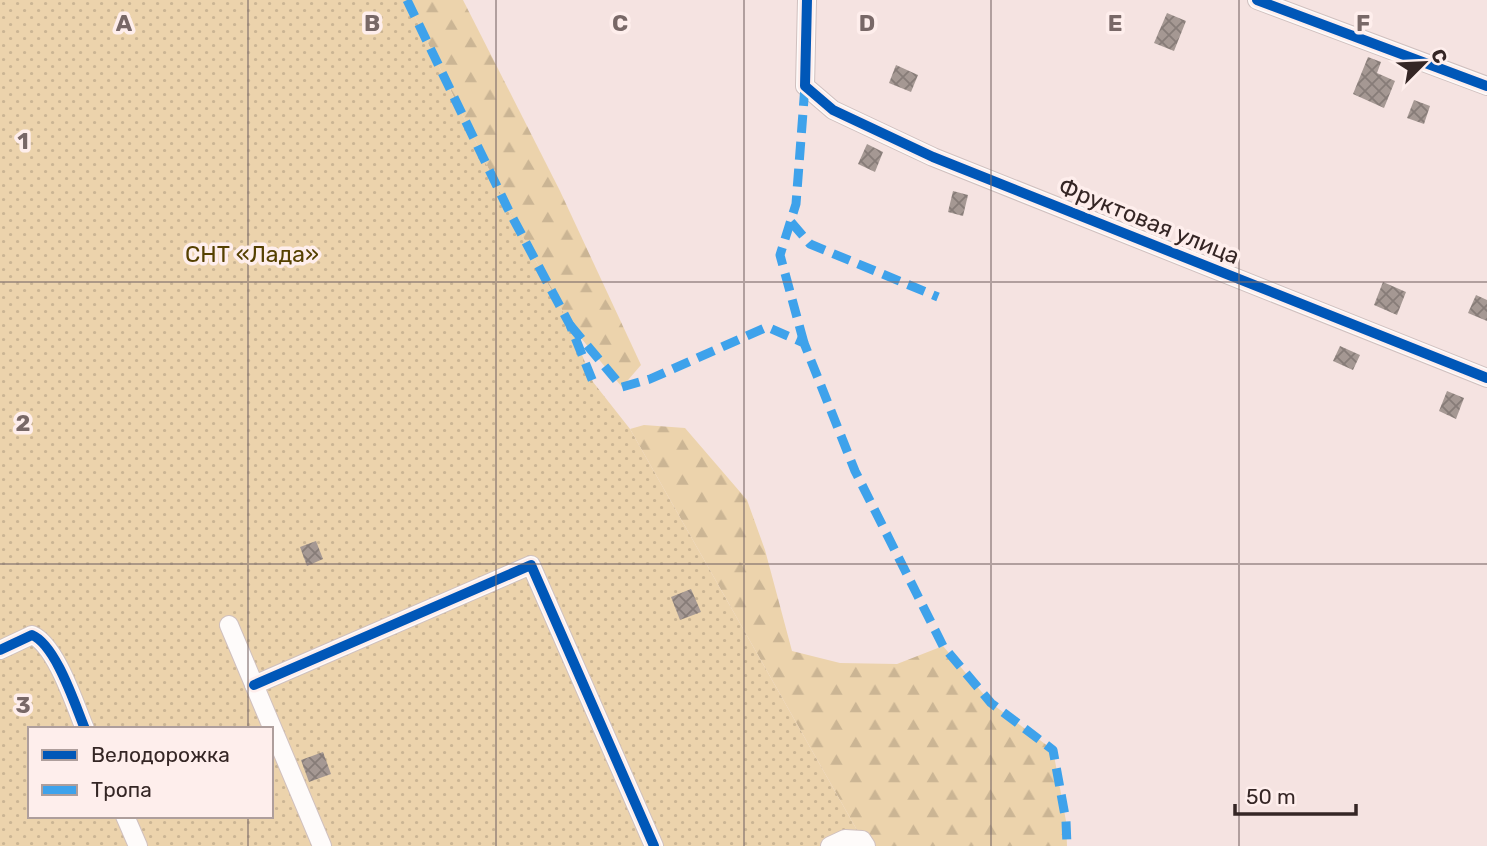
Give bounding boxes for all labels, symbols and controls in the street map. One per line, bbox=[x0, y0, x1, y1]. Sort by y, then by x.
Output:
text: A bbox=[116, 9, 133, 37]
text: B bbox=[364, 9, 380, 37]
text: C bbox=[612, 9, 628, 37]
text: D bbox=[859, 9, 875, 37]
text: E bbox=[1108, 9, 1122, 37]
text: F bbox=[1356, 9, 1370, 37]
north arrow bbox=[1389, 28, 1459, 98]
text: С bbox=[1426, 46, 1452, 67]
text: 1 bbox=[17, 127, 29, 155]
street label: Фруктовая улица bbox=[1054, 172, 1244, 270]
park label: СНТ «Лада» bbox=[185, 240, 319, 268]
text: 2 bbox=[16, 409, 30, 437]
text: 3 bbox=[15, 691, 31, 719]
legend bbox=[28, 727, 273, 818]
text: Велодорожка bbox=[91, 742, 230, 767]
scale bar bbox=[1235, 772, 1356, 816]
text: Тропа bbox=[91, 777, 152, 802]
text: 50 m bbox=[1246, 784, 1296, 809]

